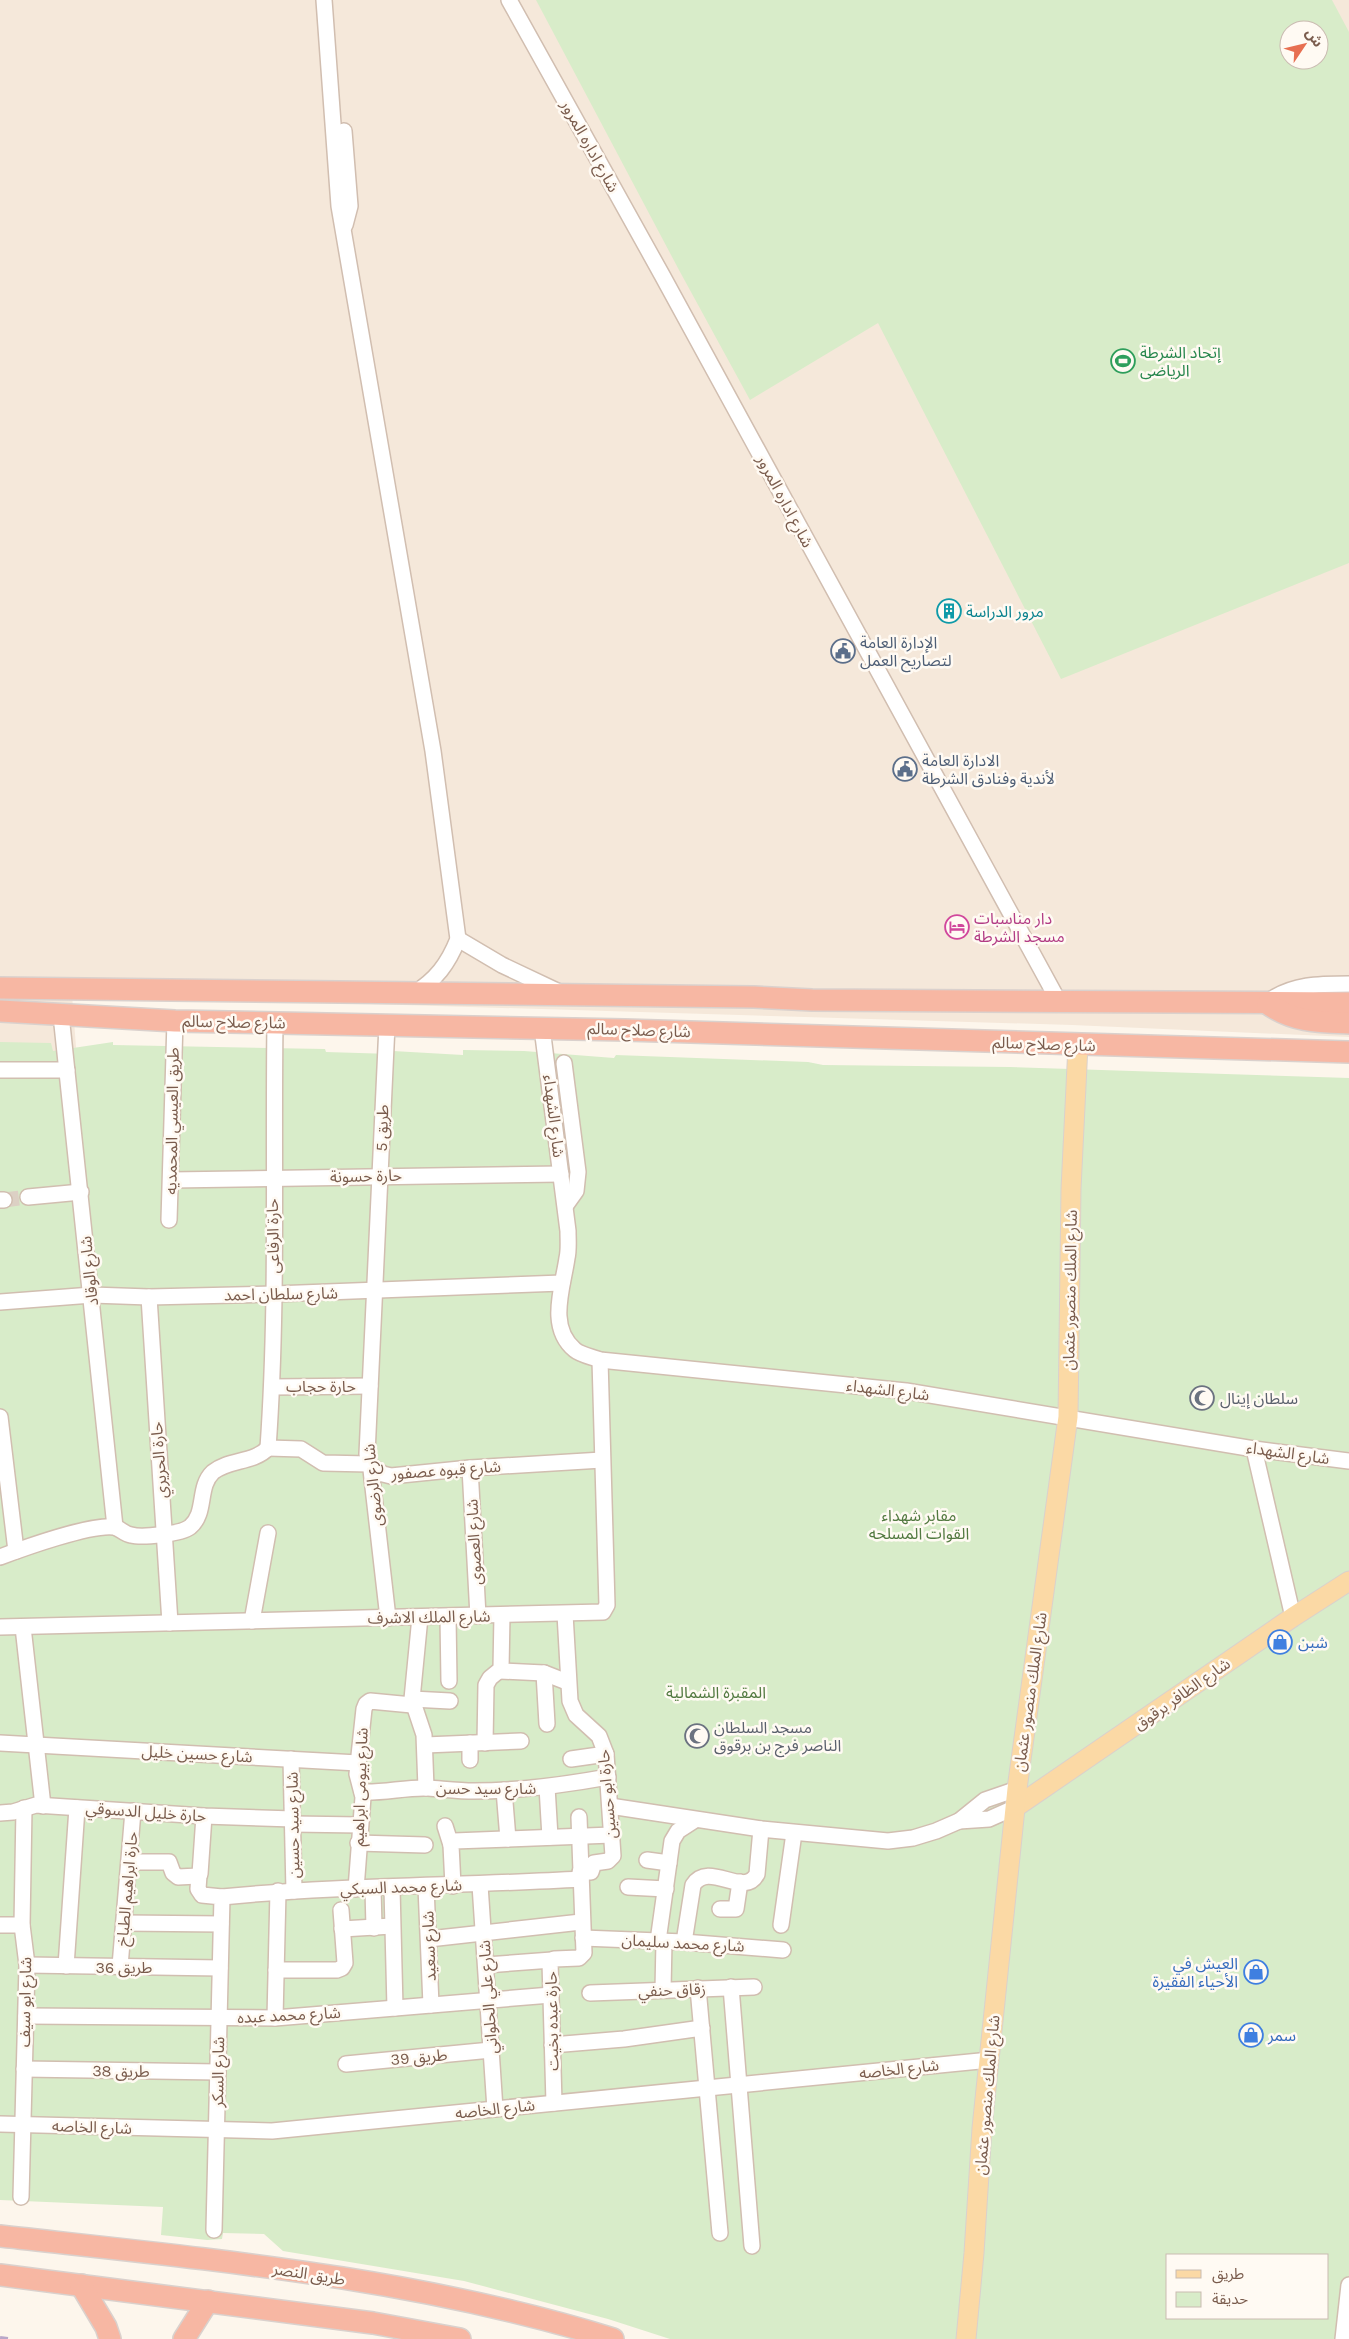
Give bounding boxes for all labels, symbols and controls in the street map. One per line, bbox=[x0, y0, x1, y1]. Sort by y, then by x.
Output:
north arrow bbox=[1279, 20, 1329, 70]
text: ش bbox=[1302, 25, 1327, 51]
street label: شارع اداره المرور bbox=[554, 96, 623, 197]
place label: إتحاد الشرطة الرياضى bbox=[1140, 343, 1221, 380]
sports icon: إتحاد الشرطة الرياضى bbox=[1110, 348, 1136, 374]
street label: شارع اداره المرور bbox=[749, 450, 817, 552]
building icon: مرور الدراسة bbox=[936, 598, 962, 624]
place label: مرور الدراسة bbox=[966, 602, 1044, 621]
place label: الإدارة العامة لتصاريح العمل bbox=[860, 633, 952, 673]
public building icon: الإدارة العامة لتصاريح العمل bbox=[830, 638, 856, 664]
place label: الادارة العامة لأندية وفنادق الشرطة bbox=[922, 751, 1055, 788]
public building icon: الادارة العامة لأندية وفنادق الشرطة bbox=[892, 756, 918, 782]
place label: دار مناسبات مسجد الشرطة bbox=[974, 909, 1065, 946]
hotel icon: دار مناسبات مسجد الشرطة bbox=[944, 914, 970, 940]
street label: شارع صلاح سالم bbox=[182, 1012, 286, 1035]
street label: شارع صلاح سالم bbox=[587, 1019, 691, 1044]
street label: شارع صلاح سالم bbox=[992, 1033, 1096, 1058]
street label: طريق العيسي المحمديه bbox=[161, 1047, 185, 1195]
street label: شارع الشهداء bbox=[537, 1073, 569, 1159]
street label: طريق 5 bbox=[372, 1104, 393, 1152]
street label: حارة حسونة bbox=[330, 1166, 402, 1186]
street label: حارة الرفاعى bbox=[263, 1198, 283, 1274]
street label: شارع الملك منصور عثمان bbox=[1059, 1209, 1084, 1371]
street label: شارع الوقاد bbox=[76, 1235, 105, 1307]
street label: شارع سلطان احمد bbox=[224, 1284, 338, 1307]
street label: شارع الشهداء bbox=[845, 1375, 931, 1407]
street label: حارة حجاب bbox=[286, 1377, 356, 1396]
mosque icon: سلطان إينال bbox=[1189, 1385, 1215, 1411]
place label: سلطان إينال bbox=[1220, 1389, 1298, 1409]
street label: حارة الحريري bbox=[147, 1421, 174, 1499]
street label: شارع الشهداء bbox=[1245, 1438, 1331, 1471]
street label: شارع الرضوى bbox=[359, 1442, 390, 1527]
street label: شارع قبوه عصفور bbox=[389, 1457, 502, 1486]
street label: شارع العصوى bbox=[462, 1498, 489, 1586]
park label: مقابر شهداء القوات المسلحه bbox=[869, 1506, 969, 1543]
street label: شارع الملك الاشرف bbox=[367, 1606, 491, 1631]
street label: شارع الملك منصور عثمان bbox=[1009, 1611, 1054, 1773]
shop icon: شبن bbox=[1267, 1629, 1293, 1655]
place label: شبن bbox=[1298, 1633, 1328, 1652]
street label: شارع الظافر برقوق bbox=[1130, 1654, 1236, 1737]
park label: المقبرة الشمالية bbox=[666, 1683, 766, 1702]
place label: مسجد السلطان الناصر فرج بن برقوق bbox=[714, 1718, 841, 1758]
mosque icon: مسجد السلطان الناصر فرج بن برقوق bbox=[684, 1723, 710, 1749]
street label: شارع بيومى ابراهيم bbox=[348, 1727, 375, 1847]
street label: شارع حسين خليل bbox=[141, 1742, 253, 1769]
street label: حارة ابو حسين bbox=[594, 1748, 620, 1840]
street label: شارع سيد حسين bbox=[283, 1772, 306, 1878]
street label: شارع سيد حسن bbox=[436, 1779, 536, 1801]
street label: حارة خليل الدسوقي bbox=[85, 1798, 207, 1828]
street label: حارة ابراهيم الطباخ bbox=[113, 1831, 144, 1947]
street label: شارع محمد السبكي bbox=[340, 1875, 462, 1902]
street label: شارع سعيد bbox=[418, 1910, 443, 1981]
street label: شارع محمد سليمان bbox=[621, 1930, 745, 1959]
street label: شارع علي الحلواني bbox=[475, 1939, 504, 2054]
place label: العيش في الأحياء الفقيرة bbox=[1153, 1954, 1238, 1991]
street label: شارع ابو سيف bbox=[15, 1957, 38, 2047]
street label: طريق 36 bbox=[96, 1958, 153, 1978]
shop icon: العيش في الأحياء الفقيرة bbox=[1243, 1959, 1269, 1985]
street label: حارة عبده بخيت bbox=[542, 1971, 562, 2071]
street label: زقاق حنفي bbox=[638, 1979, 706, 2003]
street label: شارع محمد عبده bbox=[237, 2003, 341, 2030]
street label: شارع الملك منصور عثمان bbox=[971, 2014, 1006, 2176]
shop icon: سمر bbox=[1238, 2022, 1264, 2048]
place label: سمر bbox=[1267, 2026, 1296, 2045]
street label: شارع السكر bbox=[208, 2036, 231, 2109]
street label: طريق 39 bbox=[390, 2045, 448, 2070]
street label: شارع الخاصه bbox=[858, 2055, 940, 2086]
street label: طريق 38 bbox=[92, 2061, 150, 2082]
street label: شارع الخاصه bbox=[454, 2095, 536, 2126]
street label: شارع الخاصه bbox=[52, 2116, 132, 2141]
legend bbox=[1166, 2254, 1329, 2319]
street label: طريق النصر bbox=[270, 2259, 347, 2290]
text: طريق bbox=[1212, 2265, 1244, 2284]
text: حديقة bbox=[1212, 2290, 1248, 2308]

